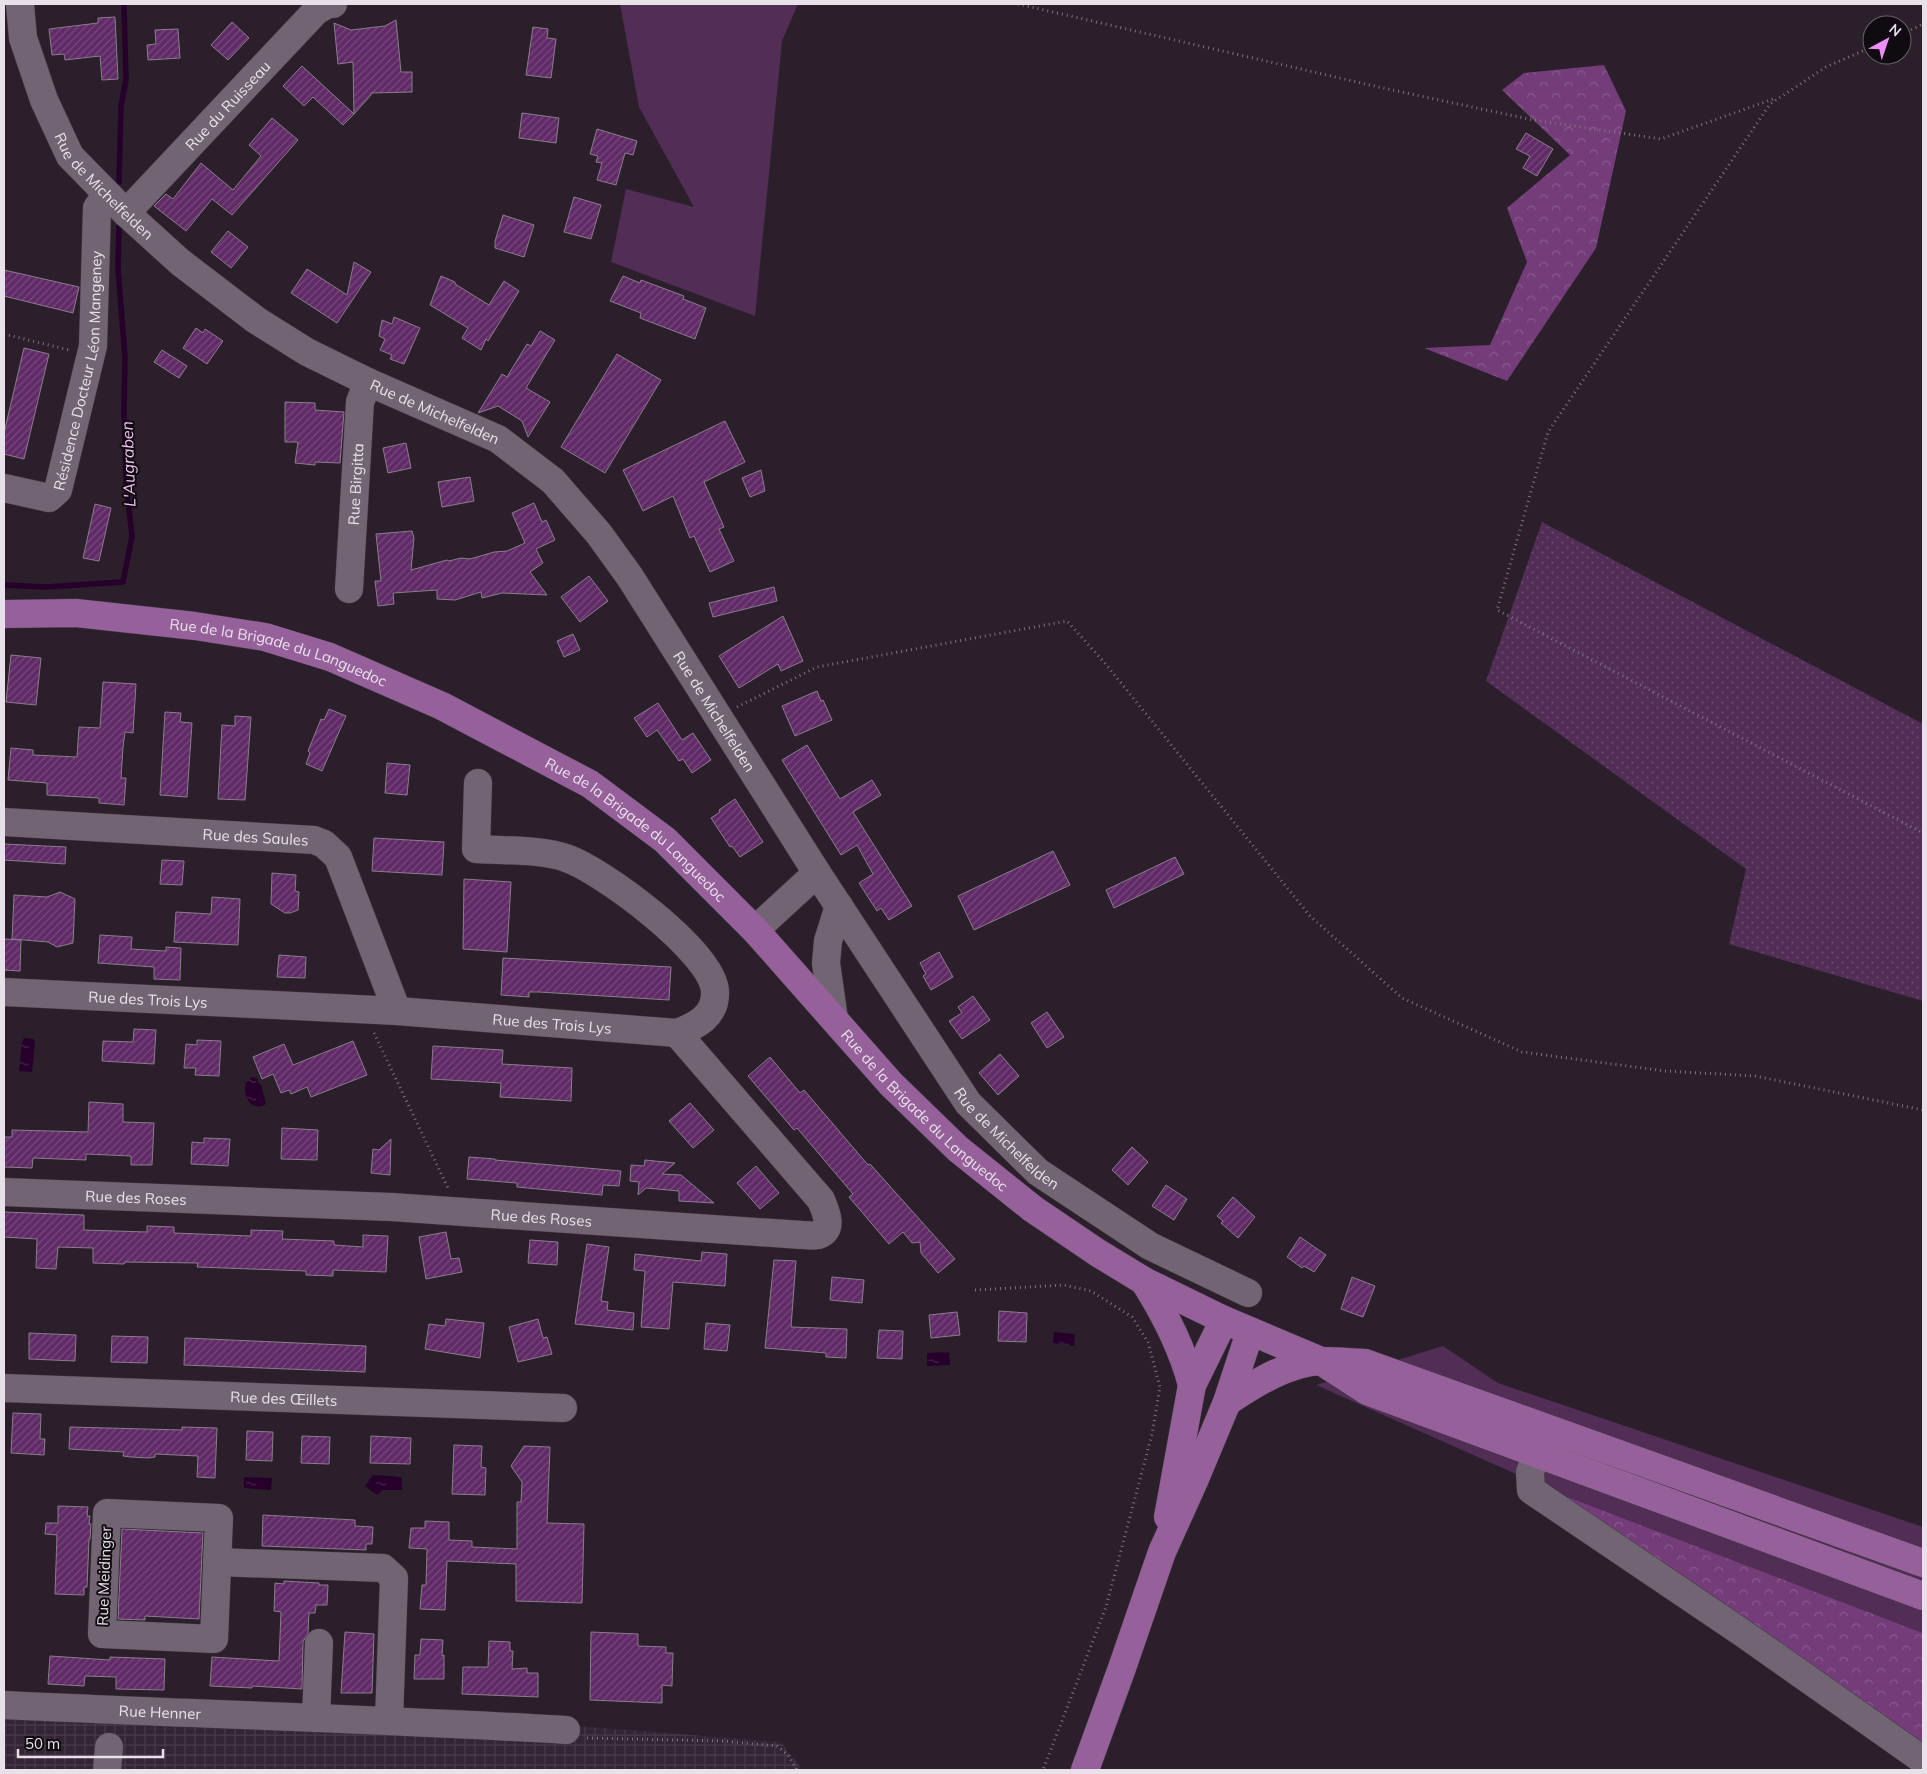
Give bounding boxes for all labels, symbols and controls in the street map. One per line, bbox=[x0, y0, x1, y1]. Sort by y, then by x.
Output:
north arrow bbox=[1862, 15, 1912, 65]
text: N bbox=[1886, 20, 1905, 40]
street label: Rue du Ruisseau bbox=[181, 56, 274, 154]
street label: Rue de Michelfelden bbox=[51, 129, 158, 243]
street label: Résidence Docteur Léon Mangeney bbox=[49, 250, 105, 492]
street label: Rue de Michelfelden bbox=[367, 375, 502, 448]
water label: L'Augraben bbox=[117, 421, 139, 507]
street label: Rue Birgitta bbox=[343, 443, 367, 526]
street label: Rue de la Brigade du Languedoc bbox=[169, 614, 390, 690]
street label: Rue de Michelfelden bbox=[670, 647, 760, 775]
street label: Rue de la Brigade du Languedoc bbox=[542, 753, 730, 905]
street label: Rue des Saules bbox=[202, 824, 309, 849]
street label: Rue des Trois Lys bbox=[88, 987, 208, 1011]
street label: Rue des Trois Lys bbox=[492, 1009, 612, 1037]
street label: Rue de la Brigade du Languedoc bbox=[837, 1025, 1012, 1195]
street label: Rue de Michelfelden bbox=[951, 1083, 1063, 1193]
street label: Rue des Roses bbox=[85, 1186, 187, 1209]
street label: Rue des Roses bbox=[490, 1204, 593, 1230]
street label: Rue des Œillets bbox=[230, 1387, 338, 1409]
street label: Rue Meidinger bbox=[93, 1525, 115, 1626]
street label: Rue Henner bbox=[118, 1701, 202, 1723]
scale bar bbox=[18, 1726, 162, 1758]
text: 50 m bbox=[25, 1734, 60, 1753]

